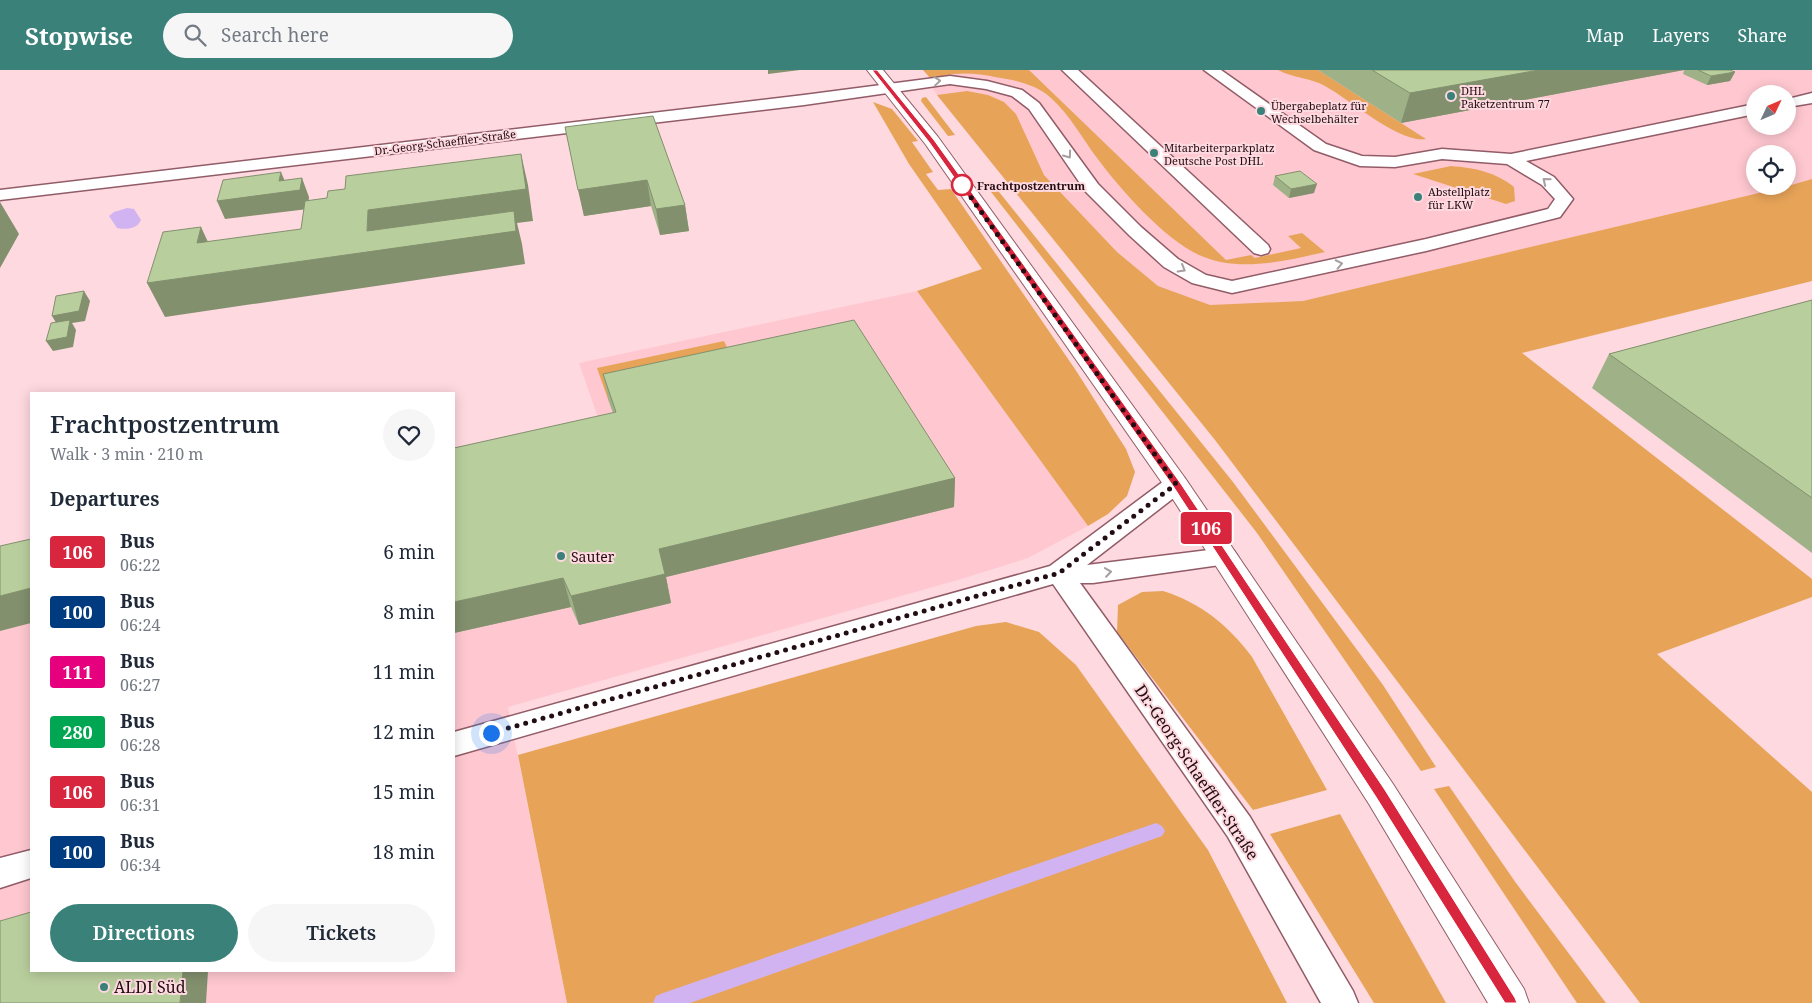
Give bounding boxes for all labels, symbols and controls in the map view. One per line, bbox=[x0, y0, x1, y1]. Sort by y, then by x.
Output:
search box bbox=[163, 13, 513, 58]
text: Stopwise bbox=[25, 19, 133, 52]
icon: search bbox=[181, 21, 209, 49]
text: Search here bbox=[221, 22, 329, 48]
text: Map bbox=[1586, 23, 1624, 47]
text: Layers bbox=[1652, 23, 1710, 47]
text: Share bbox=[1738, 23, 1787, 47]
one-way arrow bbox=[933, 76, 941, 87]
place label: DHL Paketzentrum 77 bbox=[1461, 83, 1550, 111]
north arrow bbox=[1746, 85, 1796, 135]
map controls bbox=[1746, 85, 1796, 195]
marker: DHL Paketzentrum 77 bbox=[1445, 90, 1457, 102]
place label: Übergabeplatz für Wechselbehälter bbox=[1271, 98, 1367, 126]
marker: Übergabeplatz für Wechselbehälter bbox=[1255, 105, 1267, 117]
street label: Dr.-Georg-Schaeffler-Straße bbox=[373, 126, 517, 158]
place label: Mitarbeiterparkplatz Deutsche Post DHL bbox=[1164, 140, 1275, 168]
button: locate bbox=[1746, 145, 1796, 195]
marker: Mitarbeiterparkplatz Deutsche Post DHL bbox=[1148, 147, 1160, 159]
one-way arrow bbox=[1062, 149, 1071, 159]
marker: Frachtpostzentrum bbox=[951, 174, 973, 196]
place label: Frachtpostzentrum bbox=[977, 178, 1085, 193]
one-way arrow bbox=[1543, 178, 1552, 187]
place label: Abstellplatz für LKW bbox=[1428, 184, 1490, 212]
marker: Abstellplatz für LKW bbox=[1412, 191, 1424, 203]
one-way arrow bbox=[1334, 260, 1343, 270]
one-way arrow bbox=[1176, 263, 1185, 273]
text: Frachtpostzentrum bbox=[50, 407, 280, 440]
button: heart bbox=[383, 409, 435, 461]
text: Walk · 3 min · 210 m bbox=[50, 443, 203, 465]
text: Departures bbox=[50, 486, 159, 512]
line badge: 106 bbox=[1177, 512, 1235, 544]
text: 106 bbox=[1191, 516, 1221, 540]
text: Bus bbox=[120, 528, 155, 554]
text: 6 min bbox=[383, 539, 435, 565]
text: 106 bbox=[62, 540, 93, 564]
place label: Sauter bbox=[571, 547, 615, 566]
marker: Sauter bbox=[555, 550, 567, 562]
text: 06:22 bbox=[120, 554, 160, 576]
one-way arrow bbox=[1104, 567, 1112, 578]
text: Bus bbox=[120, 588, 155, 614]
text: 8 min bbox=[383, 599, 435, 625]
text: 100 bbox=[62, 600, 93, 624]
text: 06:24 bbox=[120, 614, 160, 636]
text: Bus bbox=[120, 648, 155, 674]
text: 11 min bbox=[373, 659, 435, 685]
text: 111 bbox=[62, 660, 93, 684]
text: 06:27 bbox=[120, 674, 160, 696]
street label: Dr.-Georg-Schaeffler-Straße bbox=[1130, 680, 1264, 864]
text: Bus bbox=[120, 708, 155, 734]
text: 12 min bbox=[373, 719, 435, 745]
text: 280 bbox=[62, 720, 93, 744]
your location bbox=[479, 721, 504, 746]
text: 06:28 bbox=[120, 734, 160, 756]
text: Bus bbox=[120, 768, 155, 794]
text: 15 min bbox=[373, 779, 435, 805]
text: 106 bbox=[62, 780, 93, 804]
text: 06:31 bbox=[120, 794, 160, 816]
text: Bus bbox=[120, 828, 155, 854]
text: 18 min bbox=[373, 839, 435, 865]
text: 100 bbox=[62, 840, 93, 864]
text: 06:34 bbox=[120, 854, 160, 876]
button: Directions bbox=[50, 904, 238, 962]
button: Tickets bbox=[248, 904, 435, 962]
place label: ALDI Süd bbox=[114, 976, 186, 998]
marker: ALDI Süd bbox=[98, 981, 110, 993]

